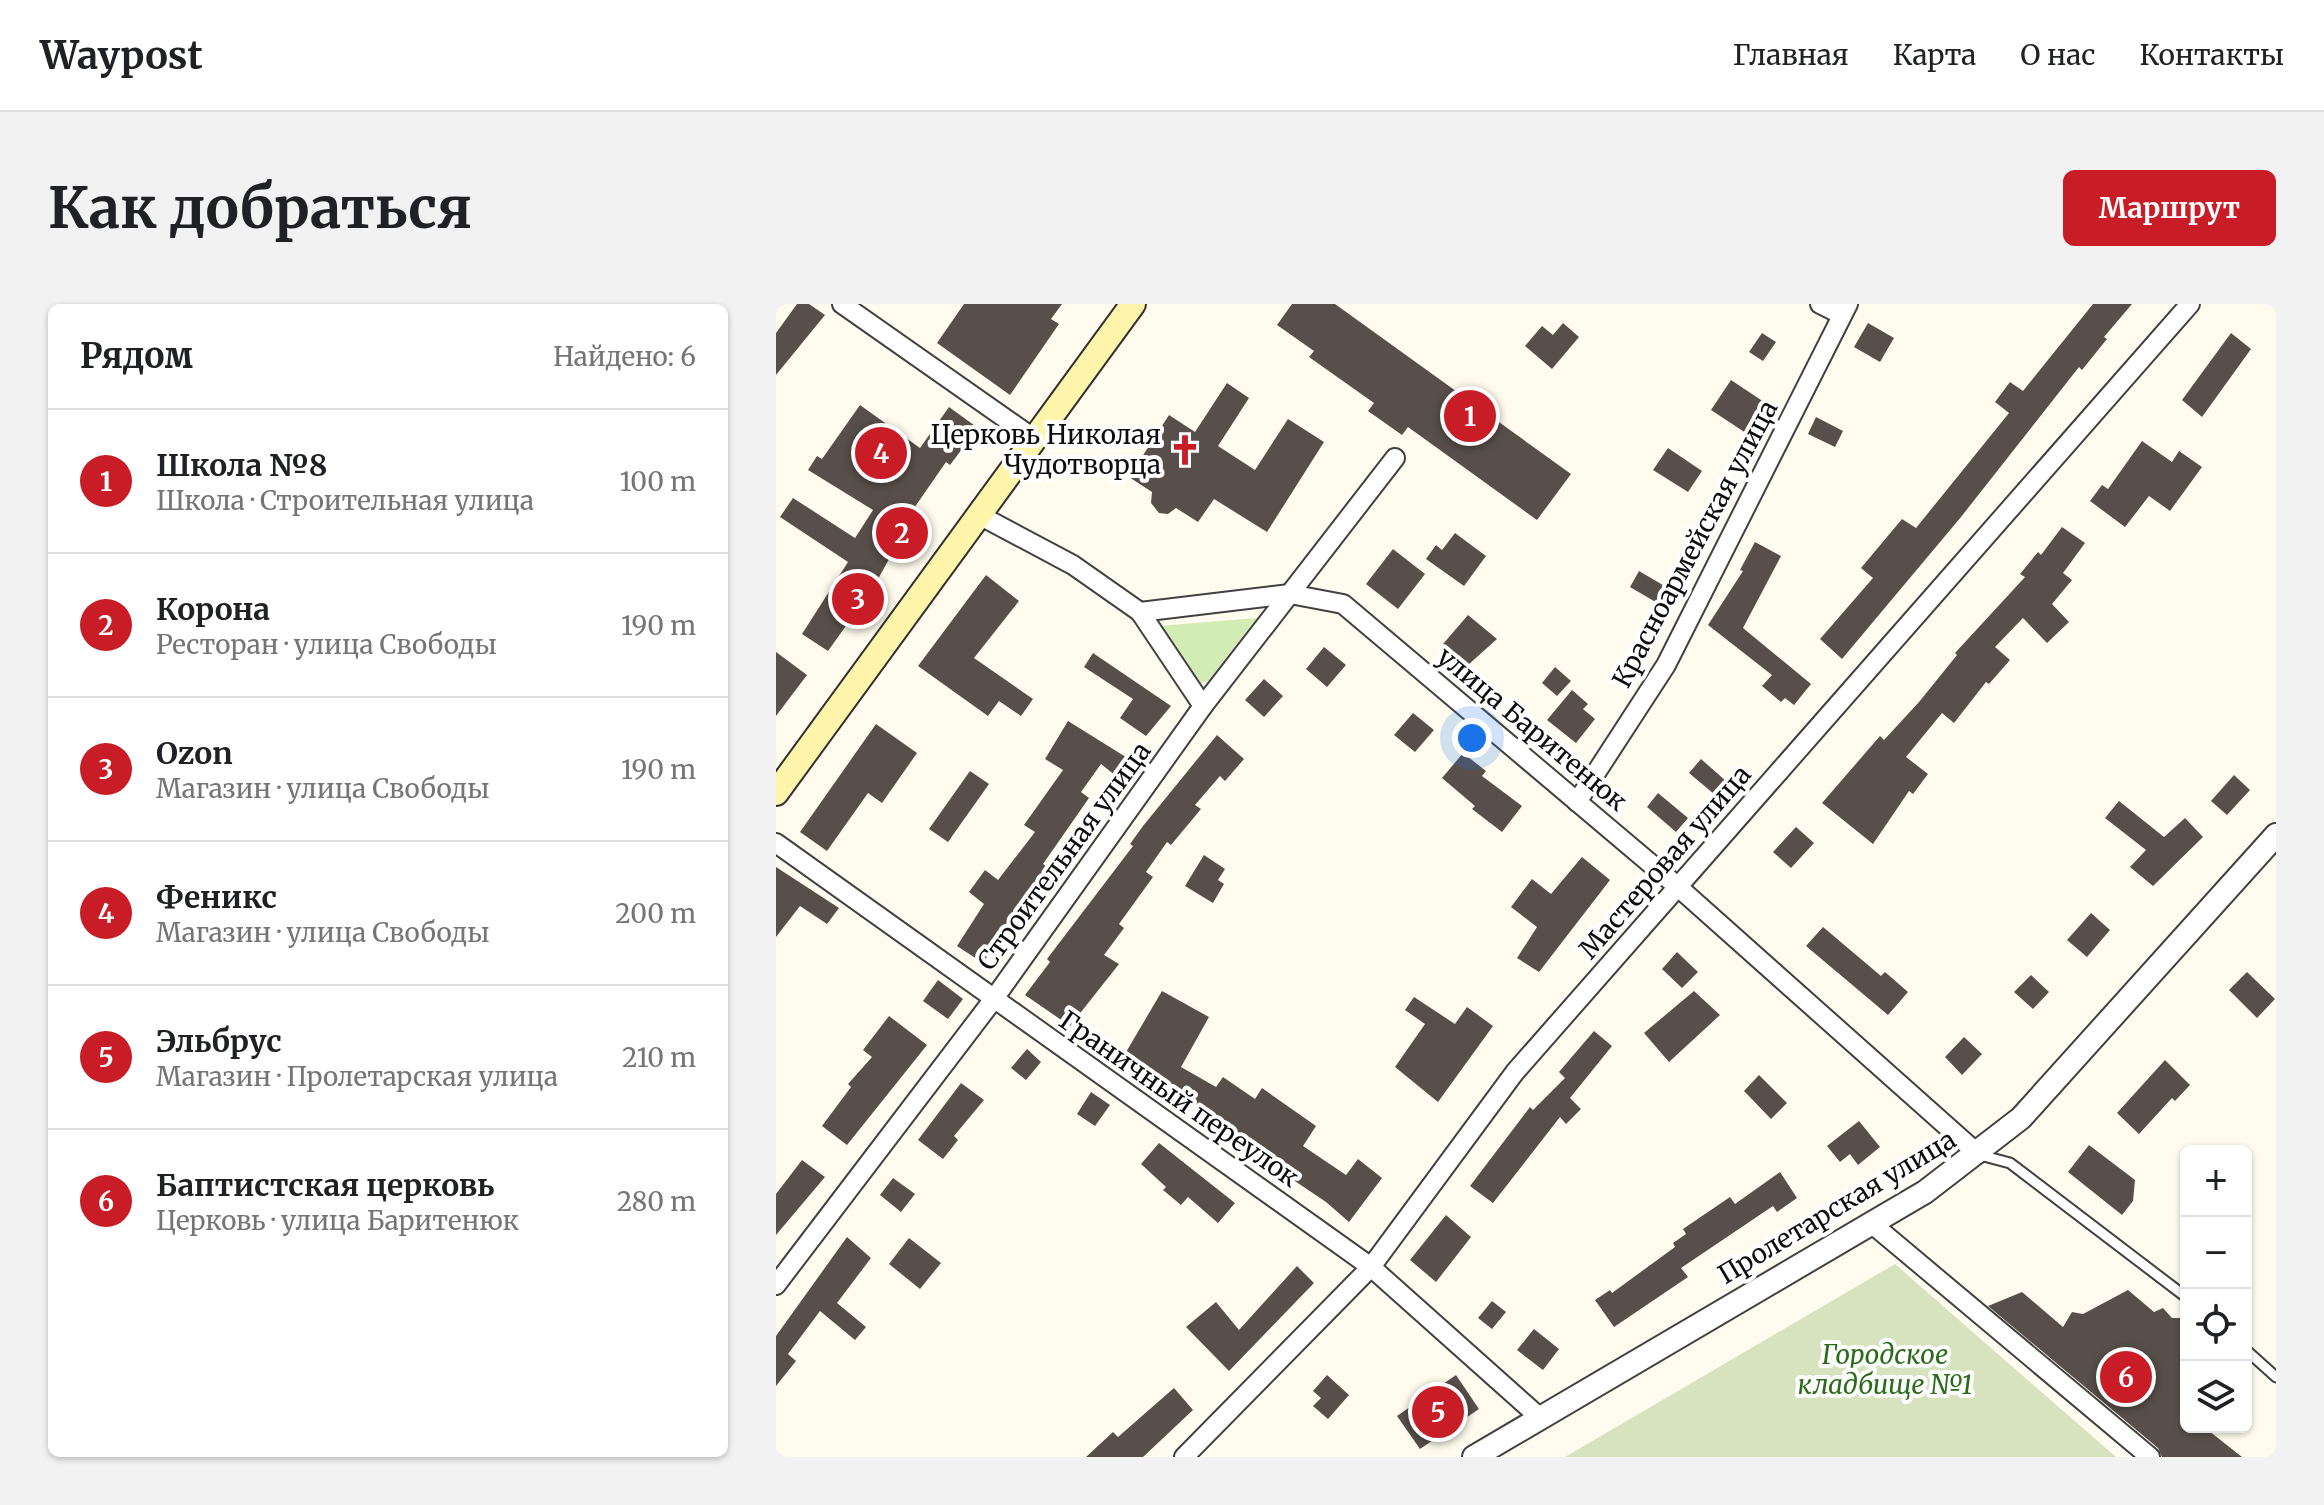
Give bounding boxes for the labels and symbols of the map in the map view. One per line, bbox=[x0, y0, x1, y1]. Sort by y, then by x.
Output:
pin: 1 bbox=[1444, 386, 1496, 446]
street label: Красноармейская улица bbox=[1605, 394, 1784, 693]
place label: Церковь Николая Чудотворца bbox=[931, 418, 1161, 481]
pin: 4 bbox=[855, 423, 907, 483]
church icon: Церковь Николая Чудотворца bbox=[1168, 433, 1202, 467]
pin: 2 bbox=[876, 503, 928, 563]
pin: 3 bbox=[832, 569, 884, 629]
street label: улица Баритенюк bbox=[1431, 639, 1634, 818]
your location bbox=[1452, 718, 1492, 758]
street label: Строительная улица bbox=[970, 735, 1158, 976]
street label: Мастеровая улица bbox=[1572, 758, 1758, 965]
street label: Граничный переулок bbox=[1053, 1003, 1306, 1194]
street label: Пролетарская улица bbox=[1712, 1122, 1962, 1291]
park label: Городское кладбище №1 bbox=[1797, 1338, 1973, 1401]
pin: 6 bbox=[2100, 1347, 2152, 1407]
pin: 5 bbox=[1412, 1382, 1464, 1442]

